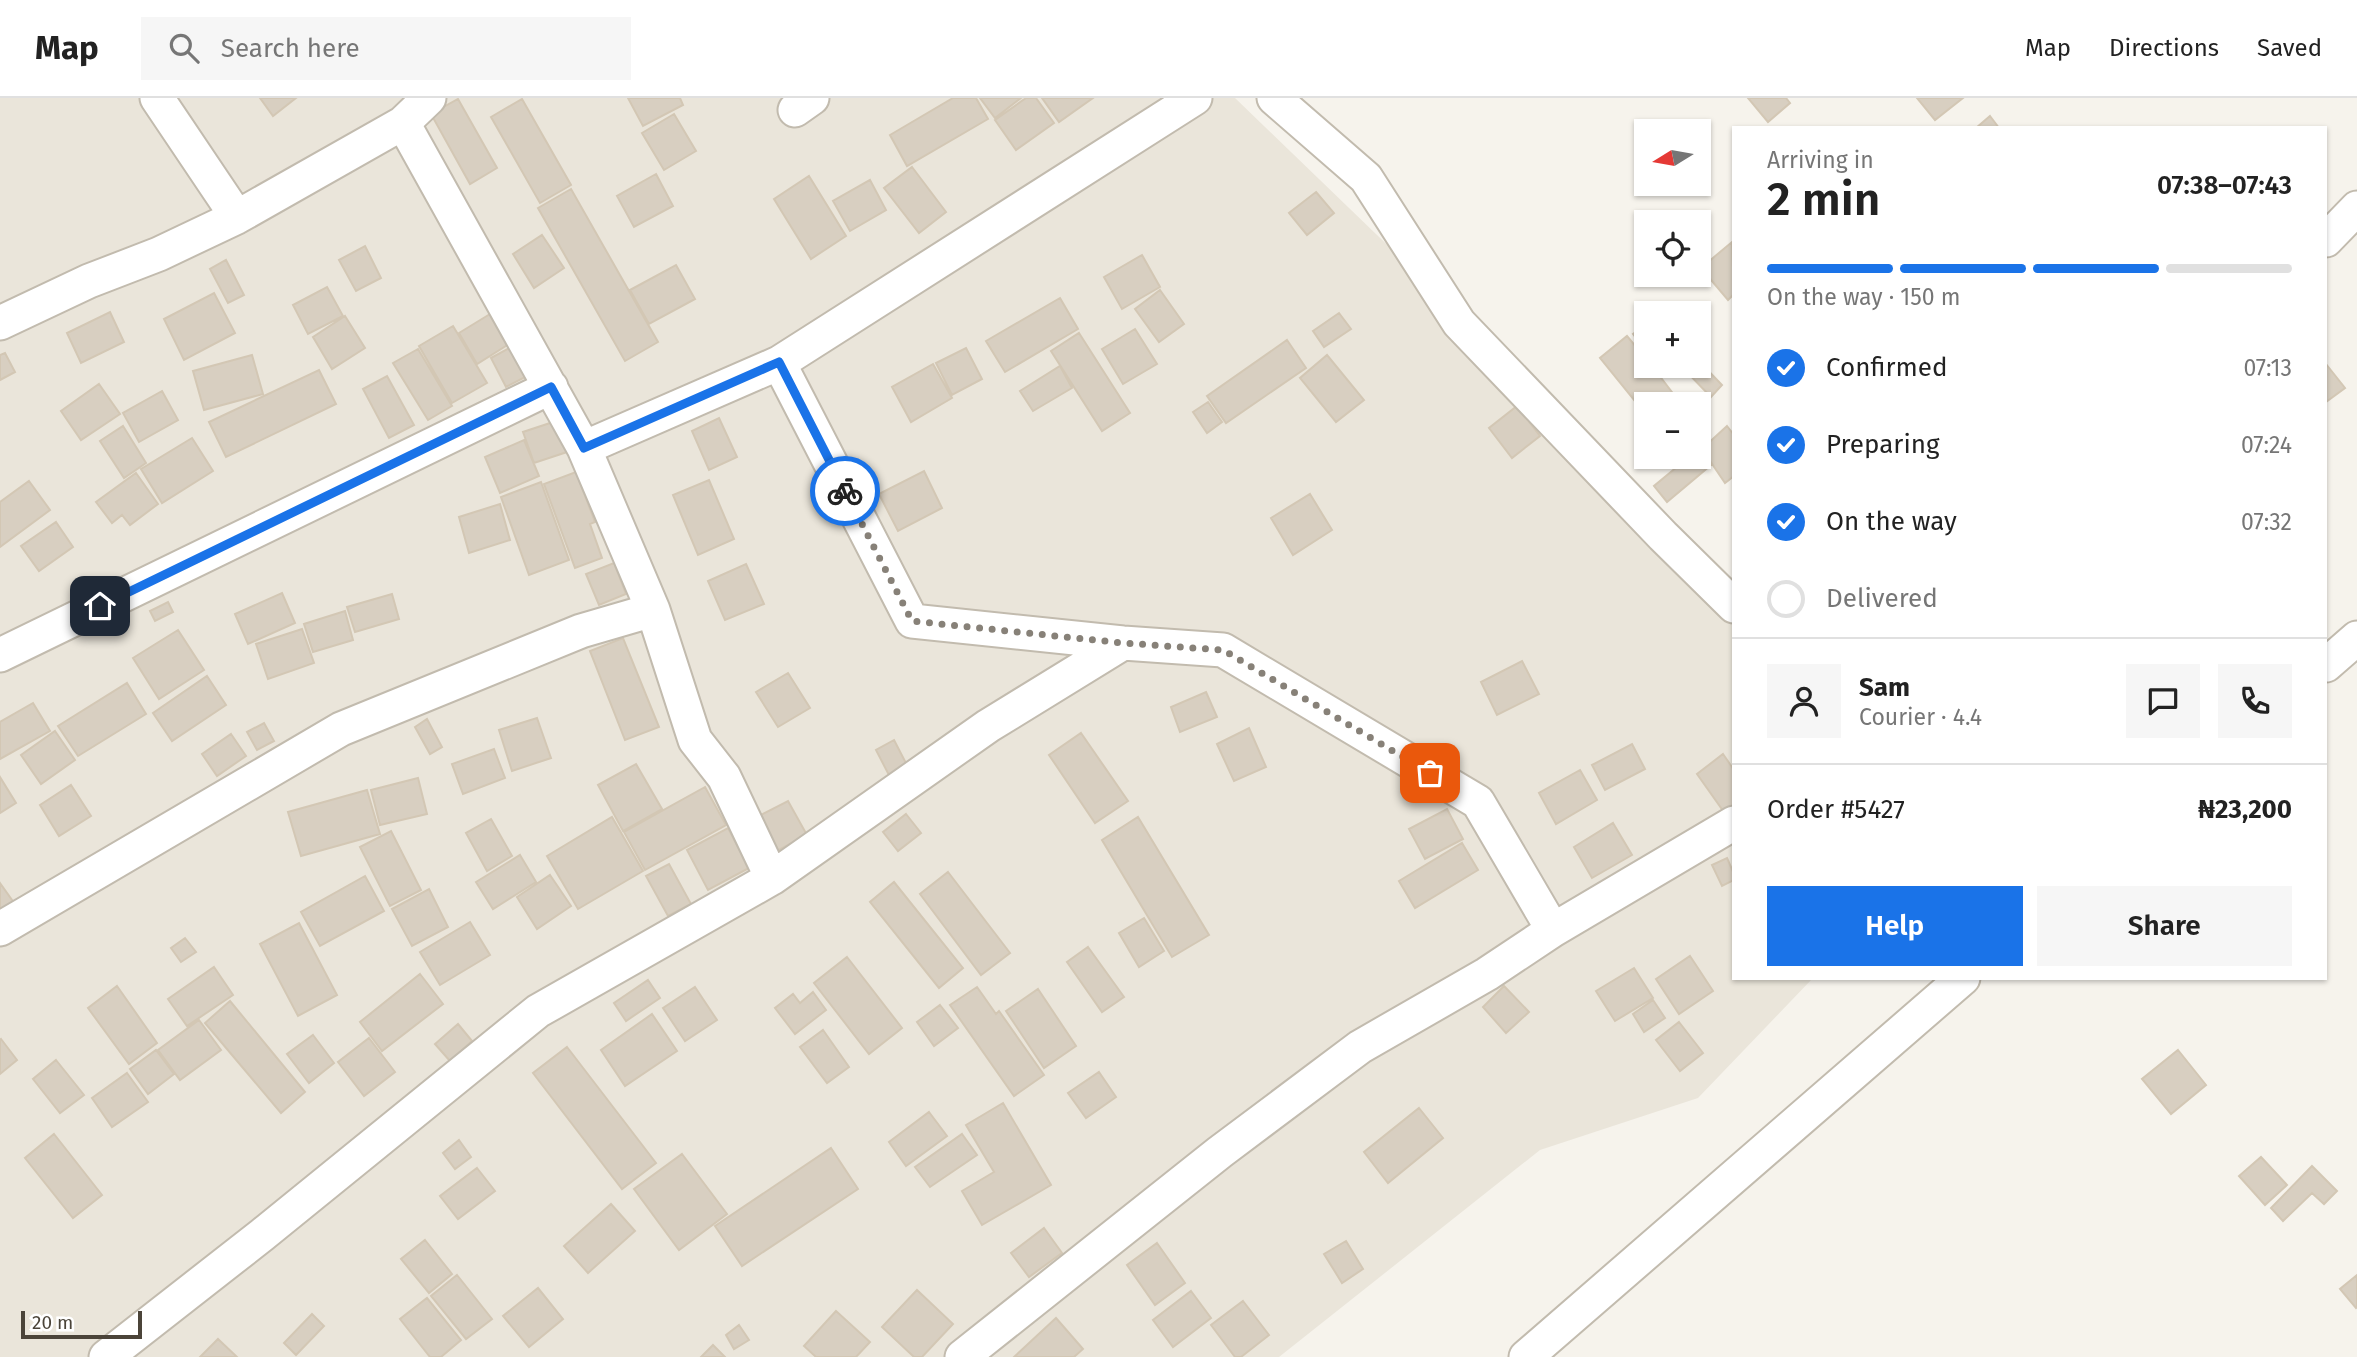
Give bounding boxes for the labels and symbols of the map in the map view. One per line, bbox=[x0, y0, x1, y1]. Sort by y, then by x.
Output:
north arrow bbox=[1634, 119, 1712, 196]
courier bbox=[810, 456, 880, 526]
pin bbox=[70, 576, 130, 636]
pin bbox=[1400, 743, 1460, 803]
scale bar bbox=[21, 1308, 142, 1340]

